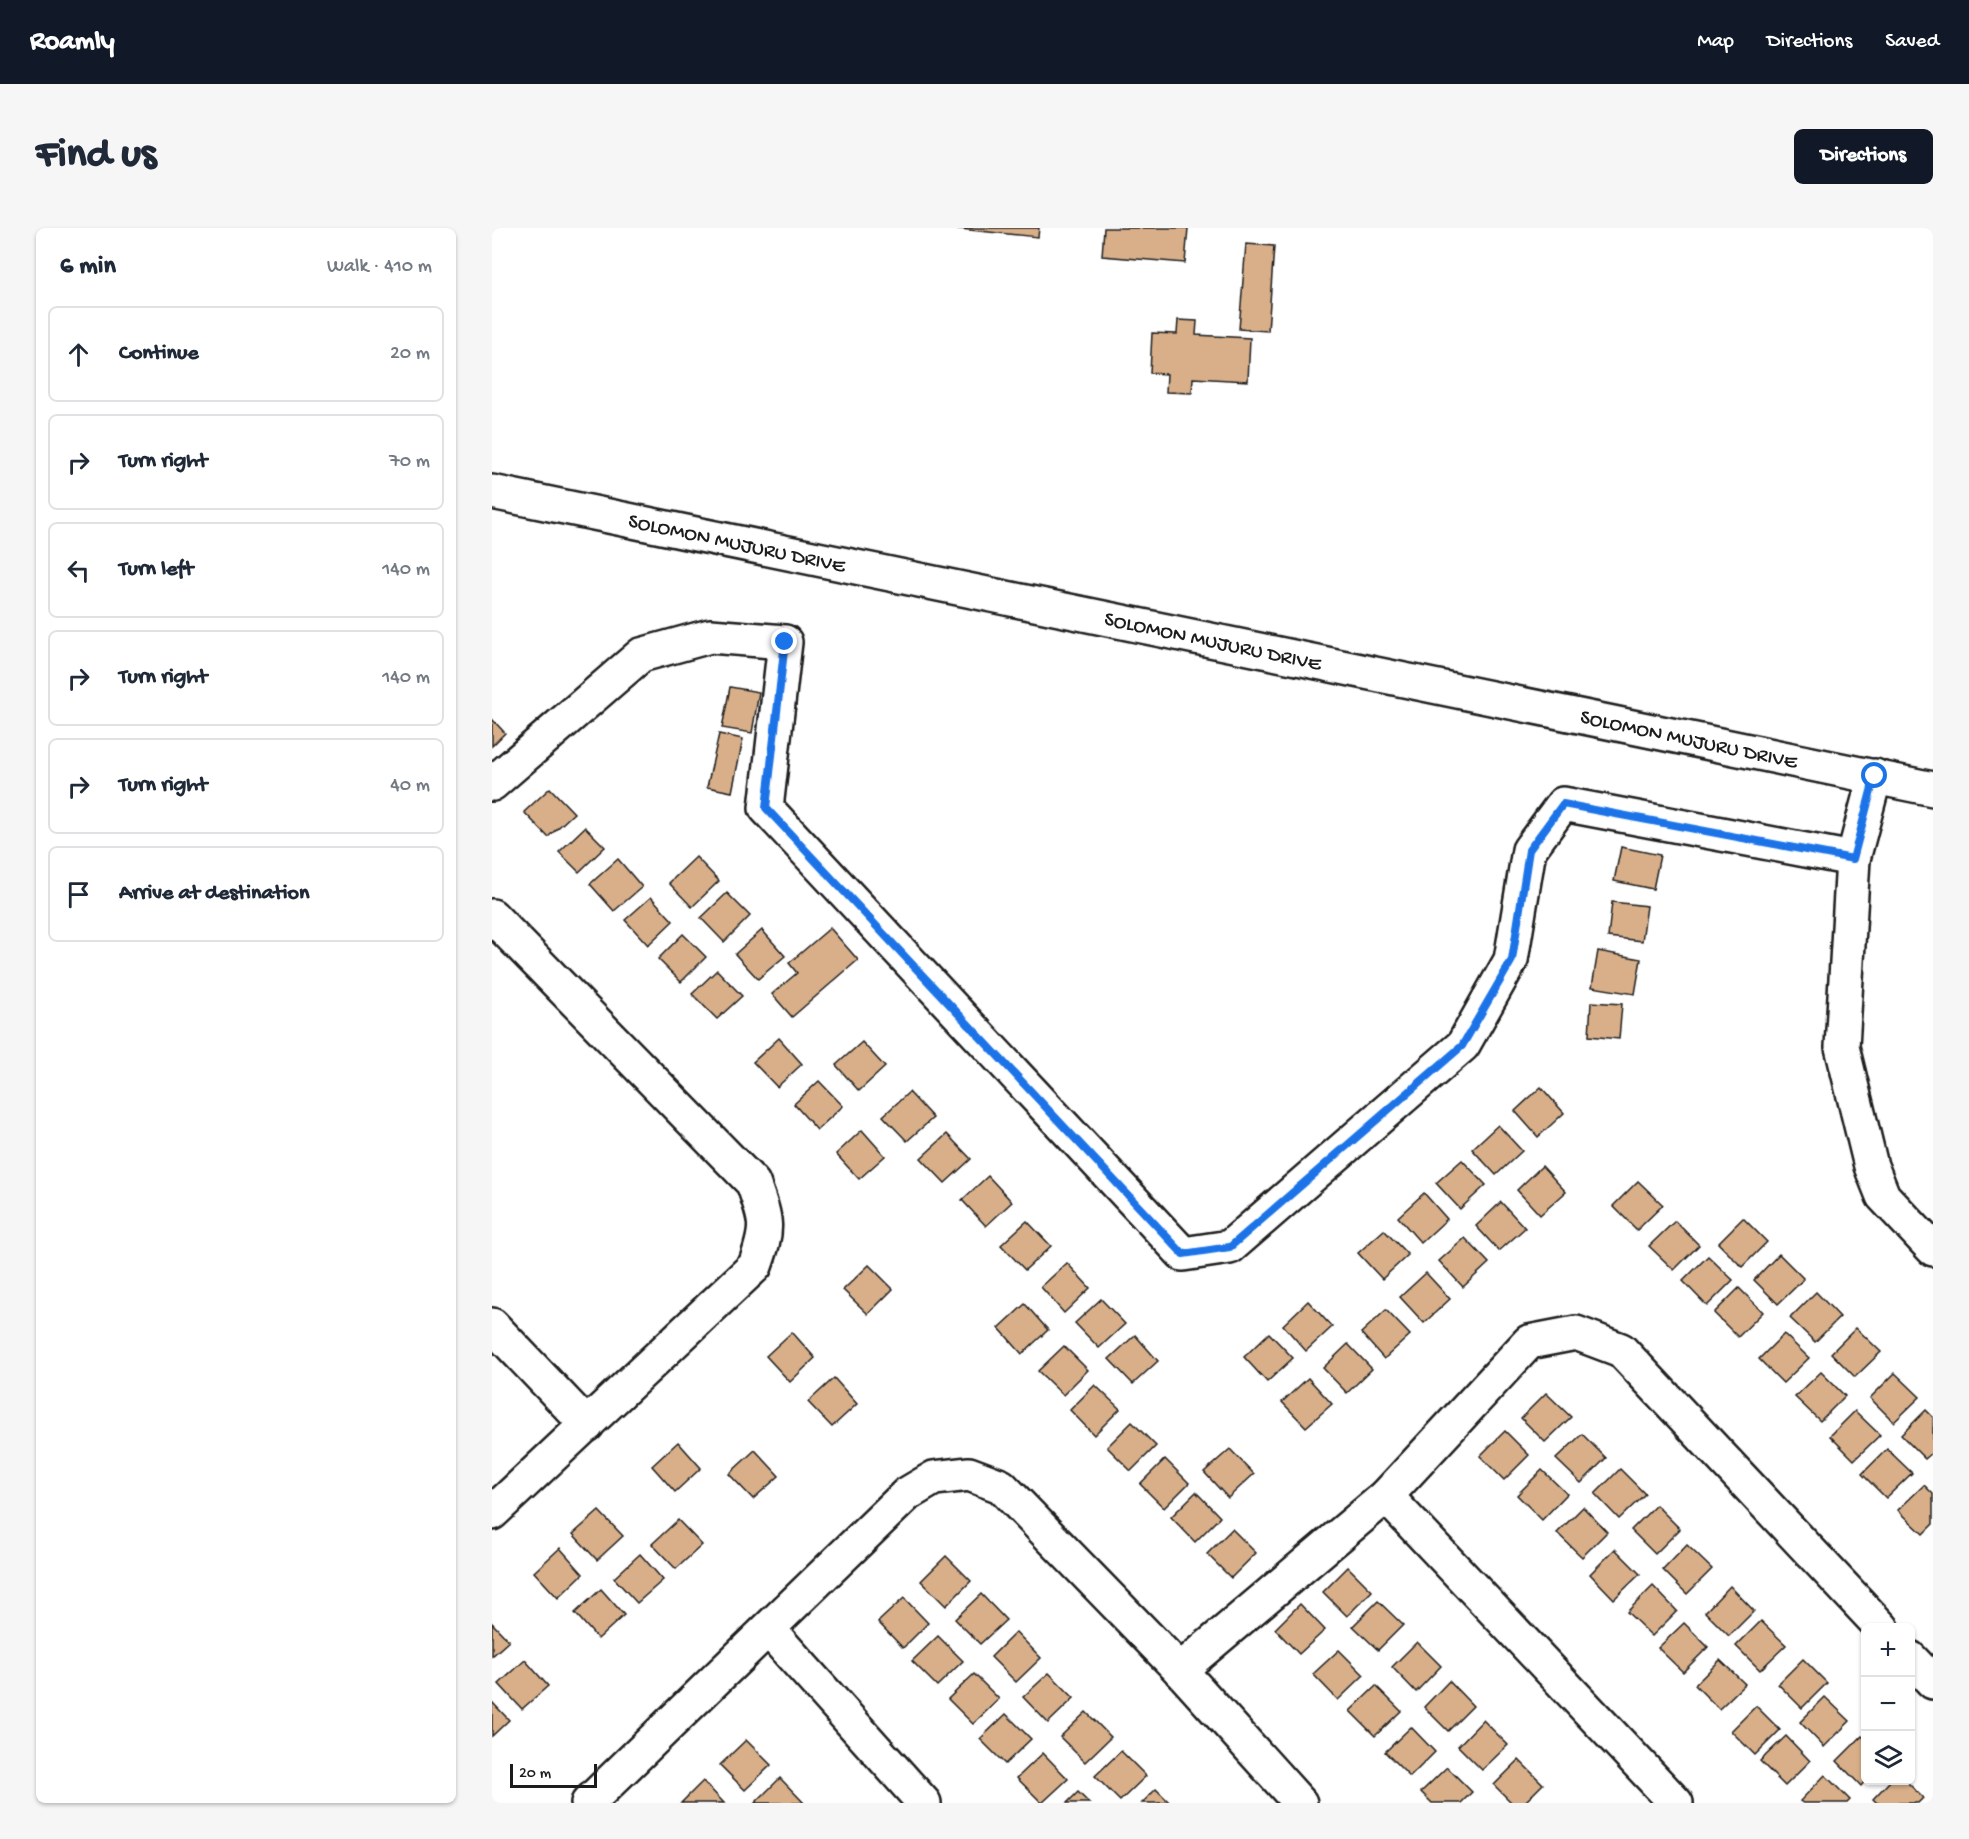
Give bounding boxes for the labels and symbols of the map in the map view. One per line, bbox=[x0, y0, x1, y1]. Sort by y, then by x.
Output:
street label: SOLOMON MUJURU DRIVE bbox=[626, 510, 848, 581]
street label: SOLOMON MUJURU DRIVE bbox=[1102, 608, 1324, 679]
route end bbox=[771, 628, 797, 654]
street label: SOLOMON MUJURU DRIVE bbox=[1578, 706, 1800, 777]
route start bbox=[1861, 762, 1887, 788]
scale bar bbox=[510, 1761, 597, 1788]

